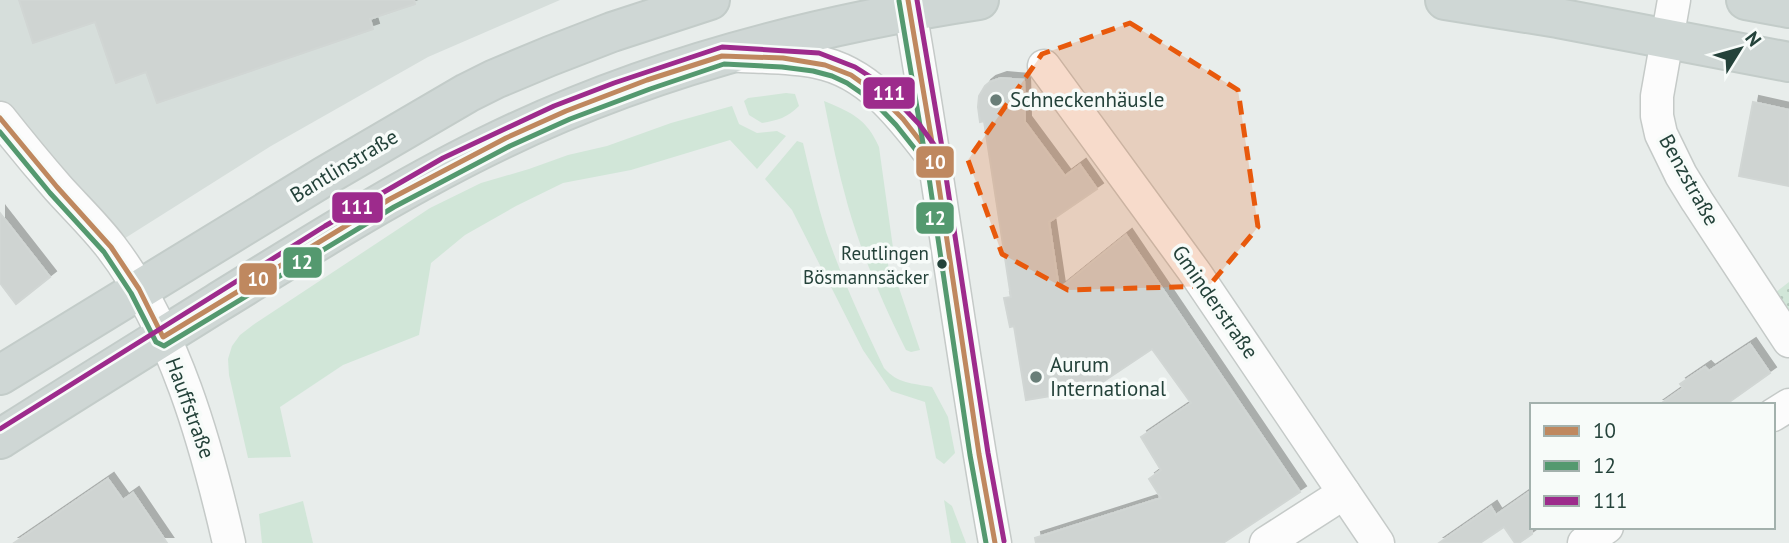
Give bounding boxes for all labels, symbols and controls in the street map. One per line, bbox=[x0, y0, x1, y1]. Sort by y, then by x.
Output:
north arrow bbox=[1705, 14, 1775, 84]
text: N bbox=[1740, 27, 1767, 51]
line badge: 111 bbox=[862, 76, 916, 110]
text: 111 bbox=[873, 81, 905, 105]
place label: Schneckenhäusle bbox=[1010, 86, 1164, 113]
marker: Schneckenhäusle bbox=[988, 92, 1004, 108]
street label: Bantlinstraße bbox=[285, 123, 403, 208]
street label: Benzstraße bbox=[1653, 129, 1726, 230]
line badge: 10 bbox=[915, 145, 955, 179]
text: 10 bbox=[924, 150, 946, 174]
line badge: 111 bbox=[331, 191, 384, 224]
text: 111 bbox=[341, 195, 373, 219]
line badge: 12 bbox=[915, 201, 955, 235]
text: 12 bbox=[924, 206, 946, 230]
street label: Gminderstraße bbox=[1166, 240, 1265, 364]
place label: Reutlingen Bösmannsäcker bbox=[803, 241, 930, 289]
line badge: 12 bbox=[282, 246, 323, 279]
text: 12 bbox=[291, 250, 313, 274]
marker: Reutlingen Bösmannsäcker bbox=[935, 257, 949, 271]
line badge: 10 bbox=[238, 262, 278, 296]
text: 10 bbox=[247, 267, 269, 291]
place label: Aurum International bbox=[1050, 351, 1166, 402]
street label: Hauffstraße bbox=[160, 353, 221, 462]
marker: Aurum International bbox=[1028, 369, 1044, 385]
legend bbox=[1530, 403, 1775, 529]
text: 10 bbox=[1593, 417, 1616, 444]
text: 12 bbox=[1593, 452, 1616, 479]
text: 111 bbox=[1593, 487, 1627, 514]

